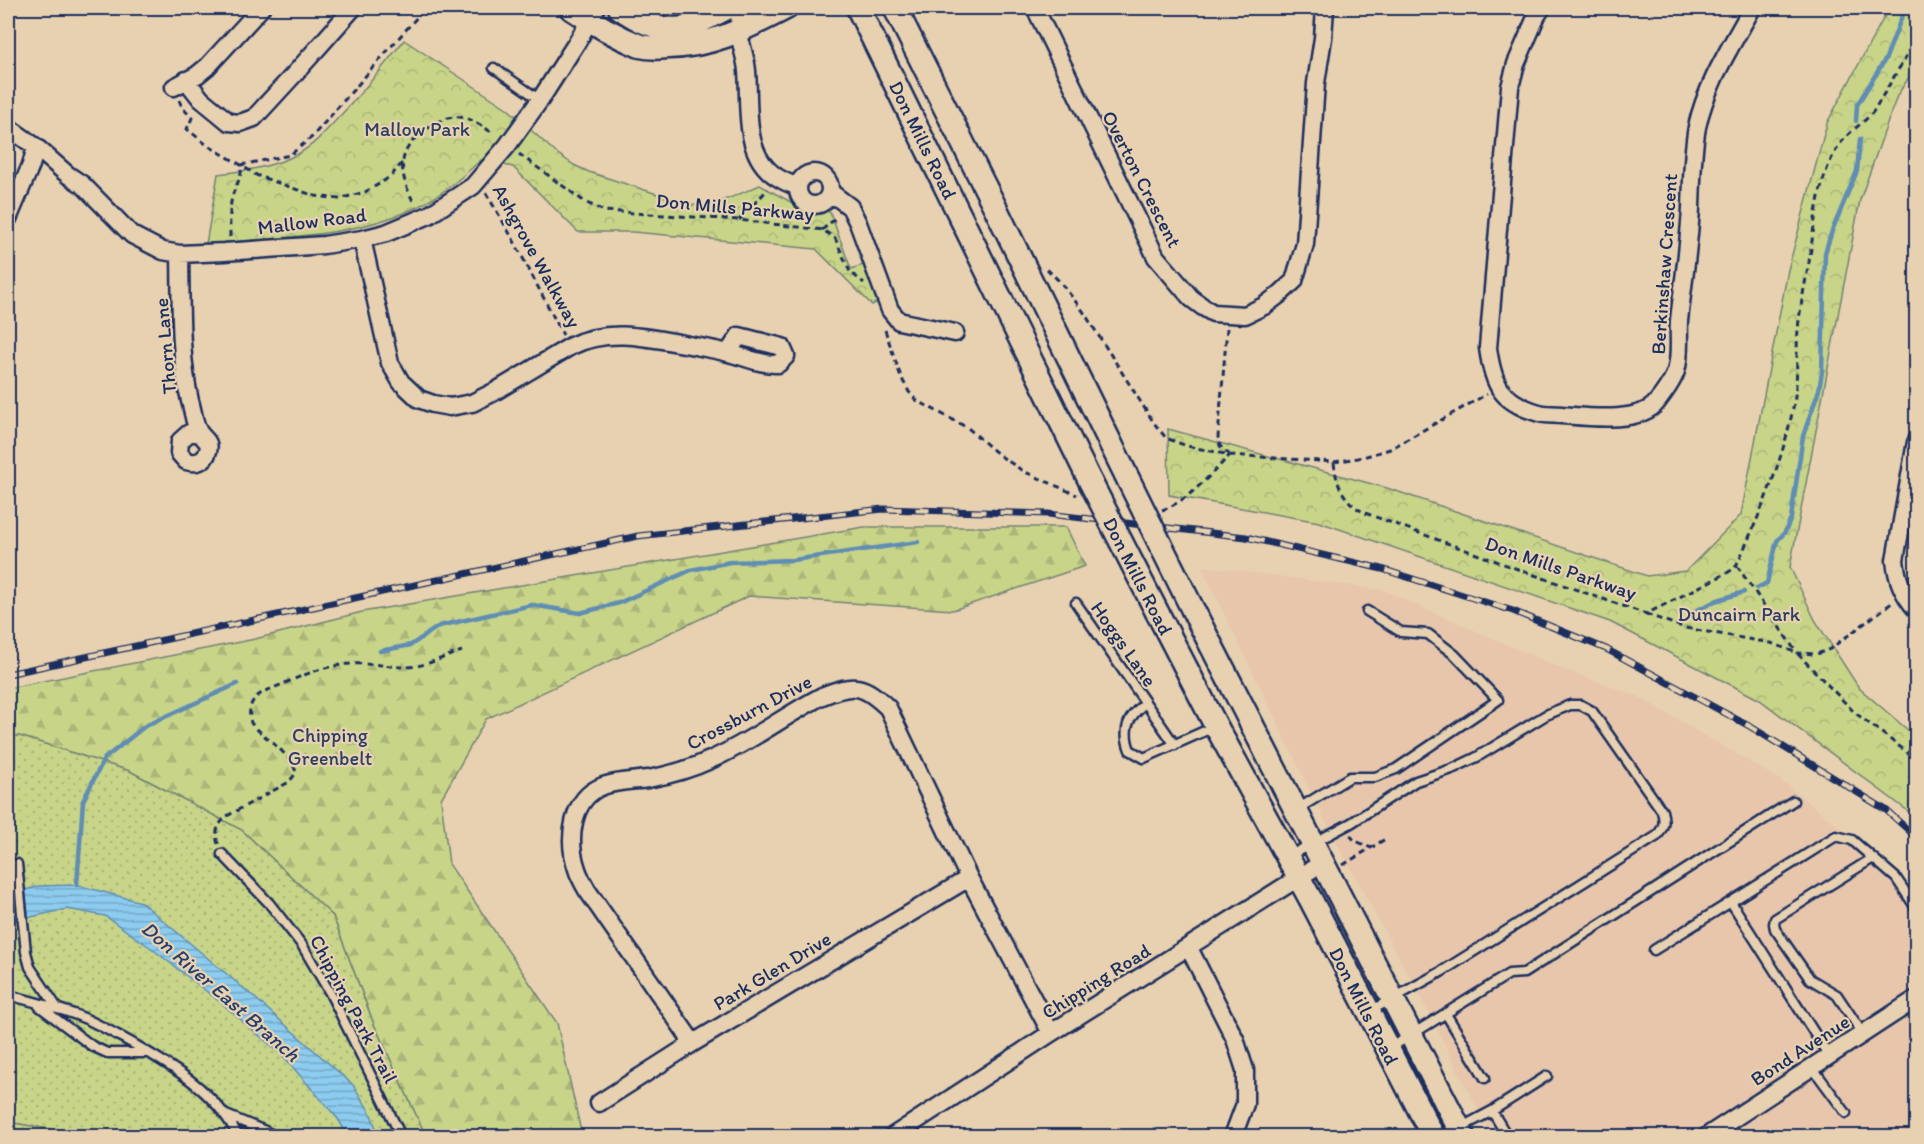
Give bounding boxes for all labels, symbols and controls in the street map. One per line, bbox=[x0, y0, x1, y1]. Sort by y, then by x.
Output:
street label: Don Mills Road bbox=[884, 77, 962, 203]
street label: Overton Crescent bbox=[1097, 107, 1187, 251]
park label: Mallow Park bbox=[364, 117, 470, 141]
street label: Berkinshaw Crescent bbox=[1646, 172, 1682, 355]
street label: Ashgrove Walkway bbox=[488, 180, 587, 333]
street label: Don Mills Parkway bbox=[655, 188, 816, 226]
street label: Mallow Road bbox=[256, 202, 368, 240]
street label: Thorn Lane bbox=[149, 297, 181, 395]
street label: Don Mills Road bbox=[1098, 513, 1178, 639]
street label: Don Mills Parkway bbox=[1482, 531, 1640, 605]
street label: Hoggs Lane bbox=[1086, 597, 1162, 691]
park label: Duncairn Park bbox=[1678, 602, 1801, 626]
street label: Crossburn Drive bbox=[682, 669, 816, 755]
park label: Chipping Greenbelt bbox=[288, 723, 373, 770]
water label: Don River East Branch bbox=[137, 915, 306, 1067]
street label: Park Glen Drive bbox=[709, 926, 835, 1016]
street label: Chipping Park Trail bbox=[305, 931, 403, 1088]
street label: Chipping Road bbox=[1037, 938, 1155, 1024]
street label: Don Mills Road bbox=[1324, 943, 1404, 1069]
street label: Bond Avenue bbox=[1746, 1009, 1854, 1091]

